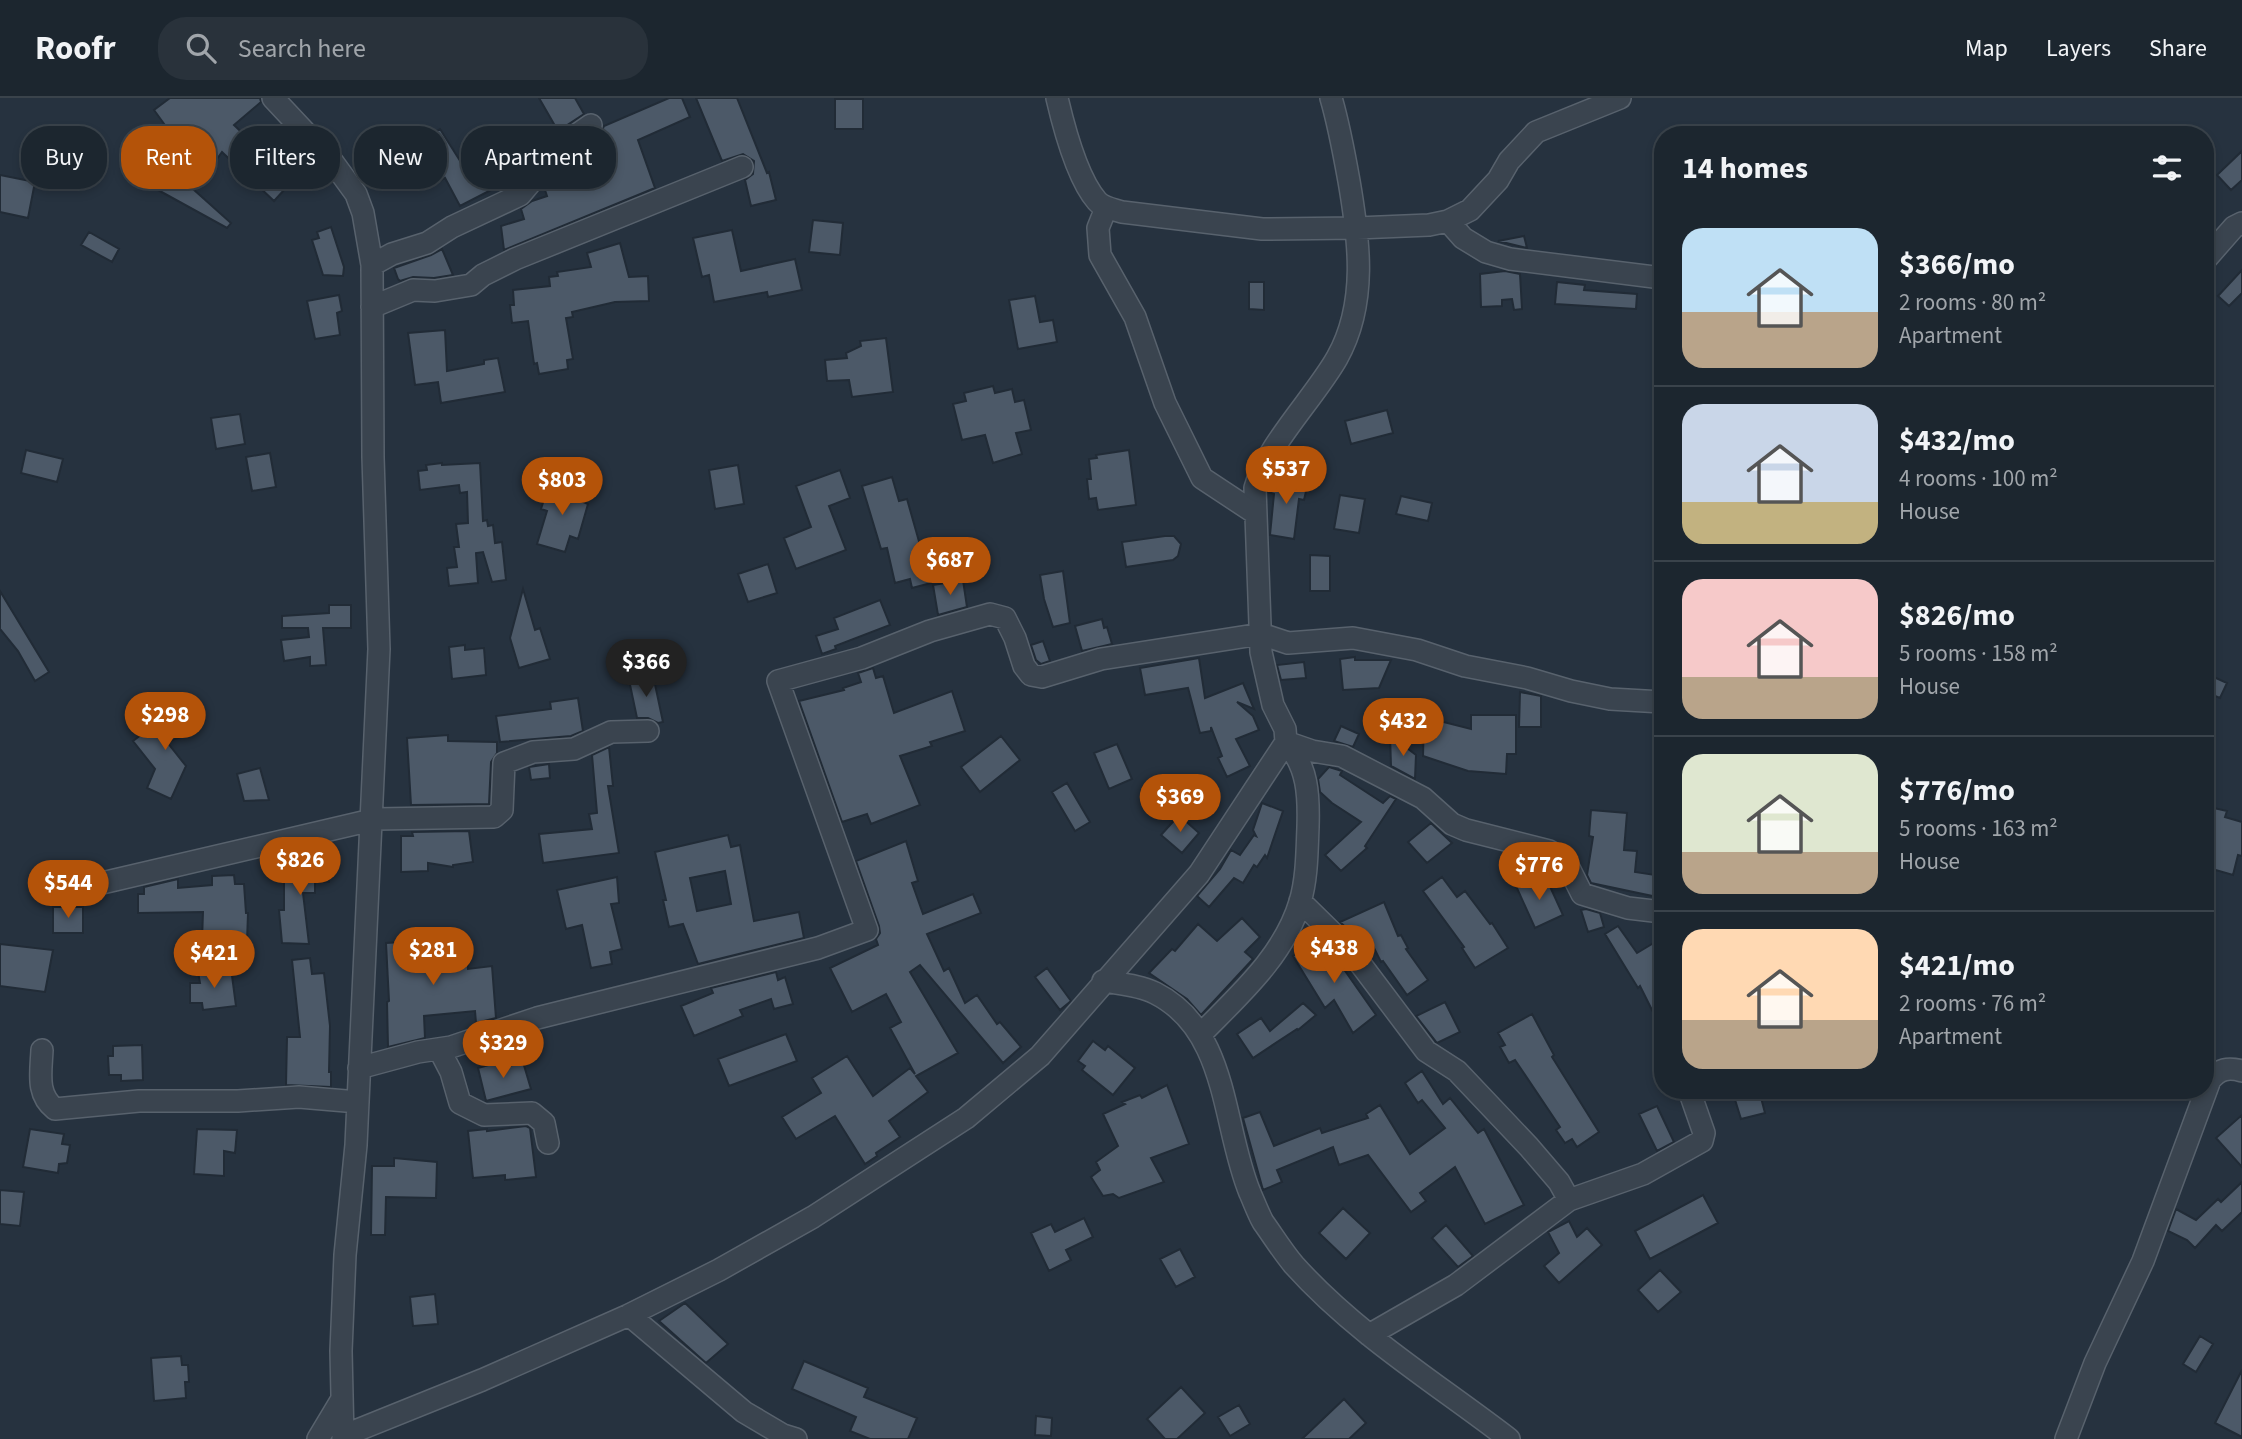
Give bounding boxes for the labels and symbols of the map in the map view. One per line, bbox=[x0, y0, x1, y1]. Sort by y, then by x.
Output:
pin: $537 bbox=[1245, 446, 1327, 506]
pin: $803 bbox=[521, 458, 603, 517]
pin: $687 bbox=[909, 538, 991, 597]
pin: $366 bbox=[605, 640, 687, 699]
pin: $298 bbox=[124, 692, 206, 752]
pin: $432 bbox=[1362, 698, 1444, 758]
pin: $369 bbox=[1139, 774, 1221, 834]
pin: $826 bbox=[259, 838, 341, 897]
pin: $776 bbox=[1498, 842, 1580, 902]
pin: $544 bbox=[27, 860, 109, 920]
pin: $438 bbox=[1293, 926, 1375, 985]
pin: $281 bbox=[392, 928, 474, 987]
pin: $421 bbox=[173, 930, 255, 990]
pin: $329 bbox=[462, 1020, 544, 1080]

